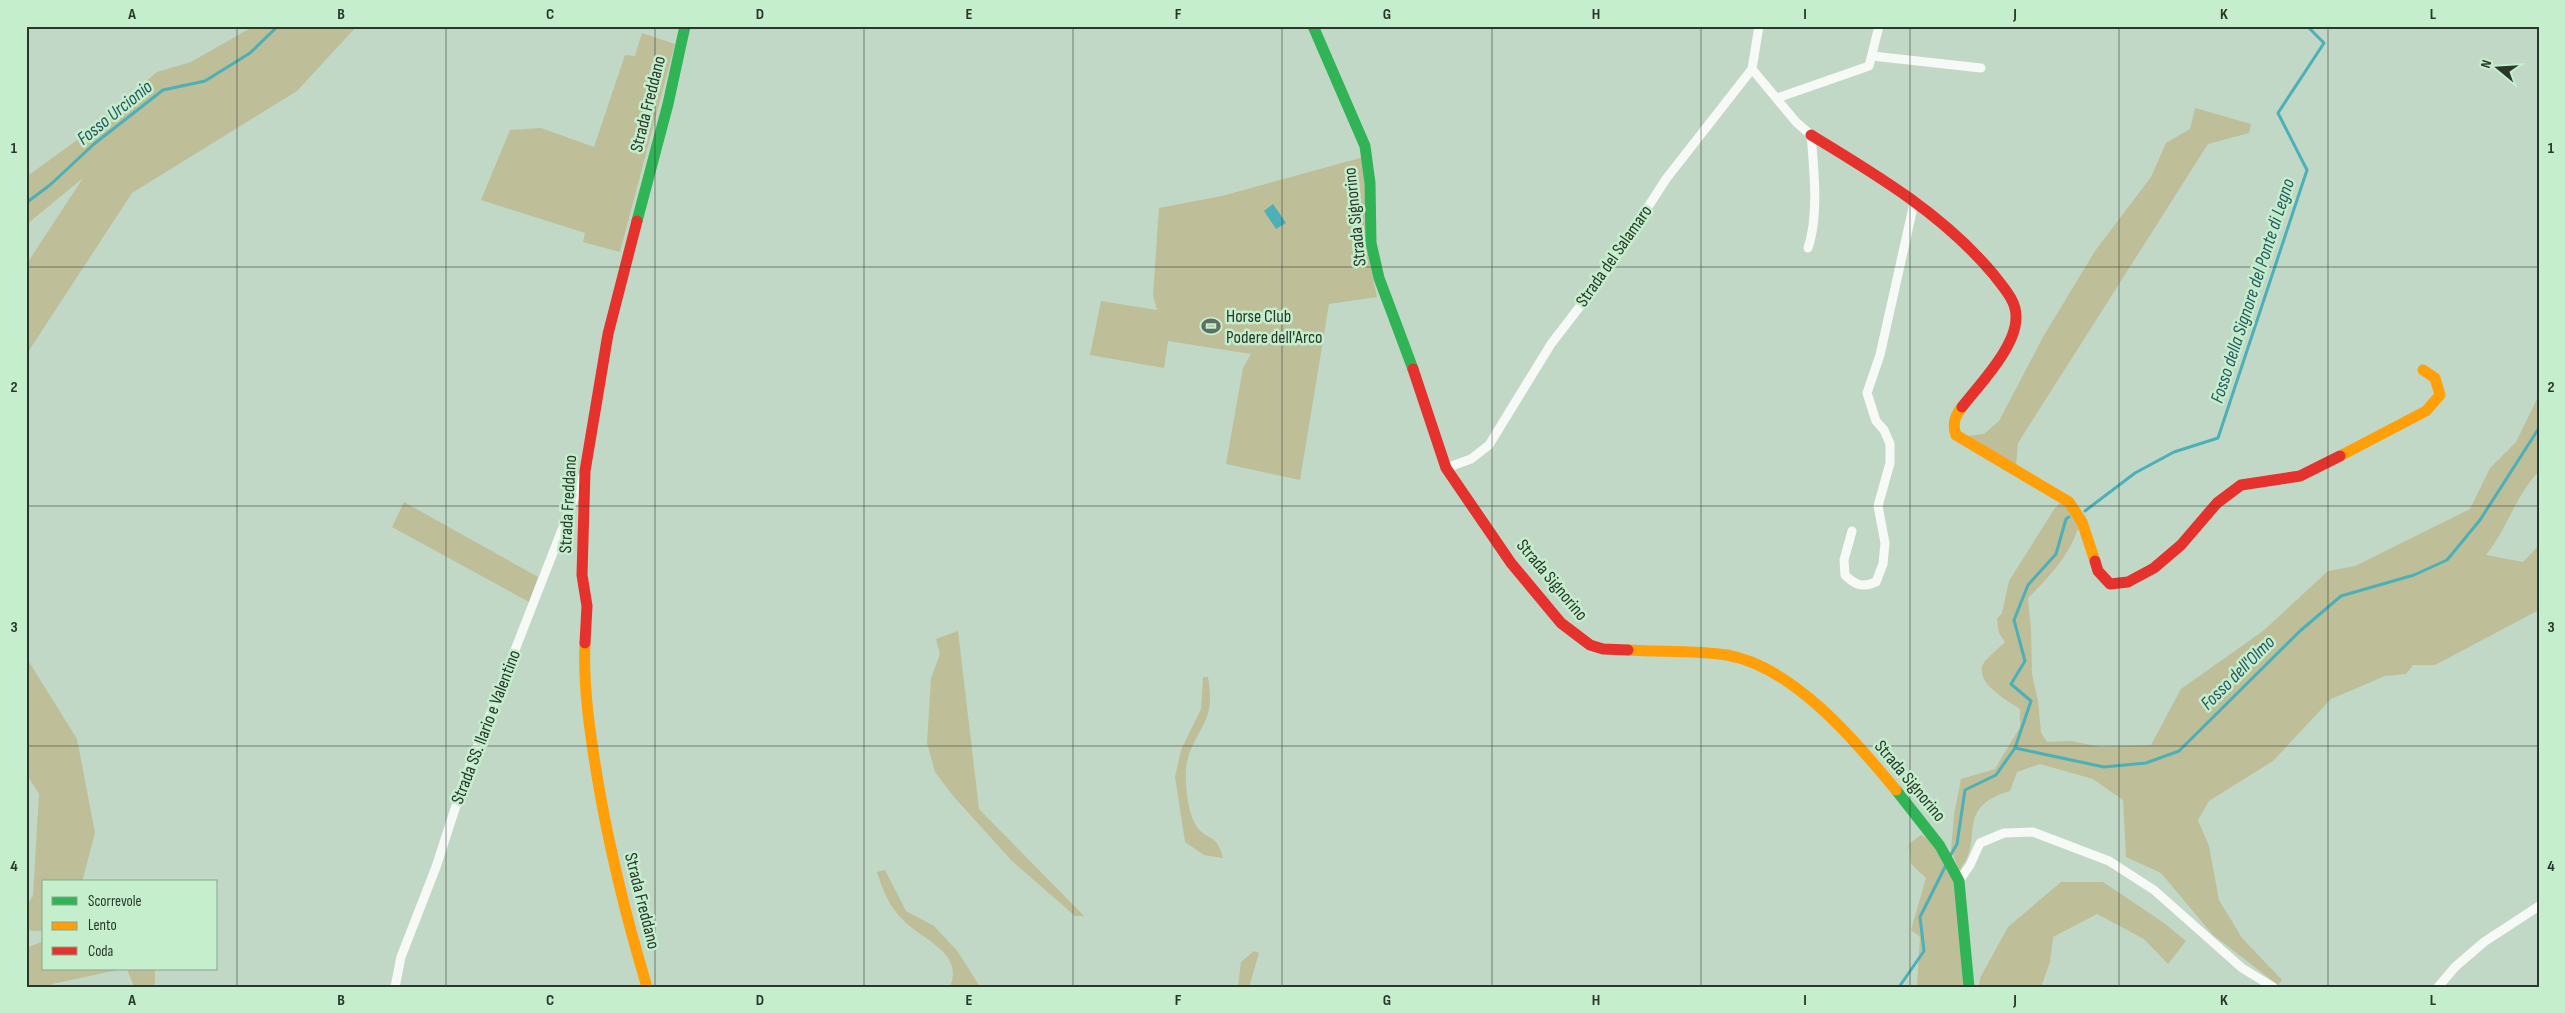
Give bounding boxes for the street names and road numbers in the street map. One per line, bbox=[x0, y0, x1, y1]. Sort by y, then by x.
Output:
street label: Strada Freddano bbox=[626, 54, 670, 154]
street label: Strada Signorino bbox=[1339, 166, 1371, 268]
street label: Strada del Salamaro bbox=[1571, 201, 1657, 311]
street label: Strada Freddano bbox=[555, 454, 581, 554]
street label: Strada Signorino bbox=[1512, 535, 1592, 625]
street label: Strada SS. Ilario e Valentino bbox=[447, 647, 525, 807]
street label: Strada Signorino bbox=[1870, 736, 1950, 826]
street label: Strada Freddano bbox=[620, 851, 664, 951]

